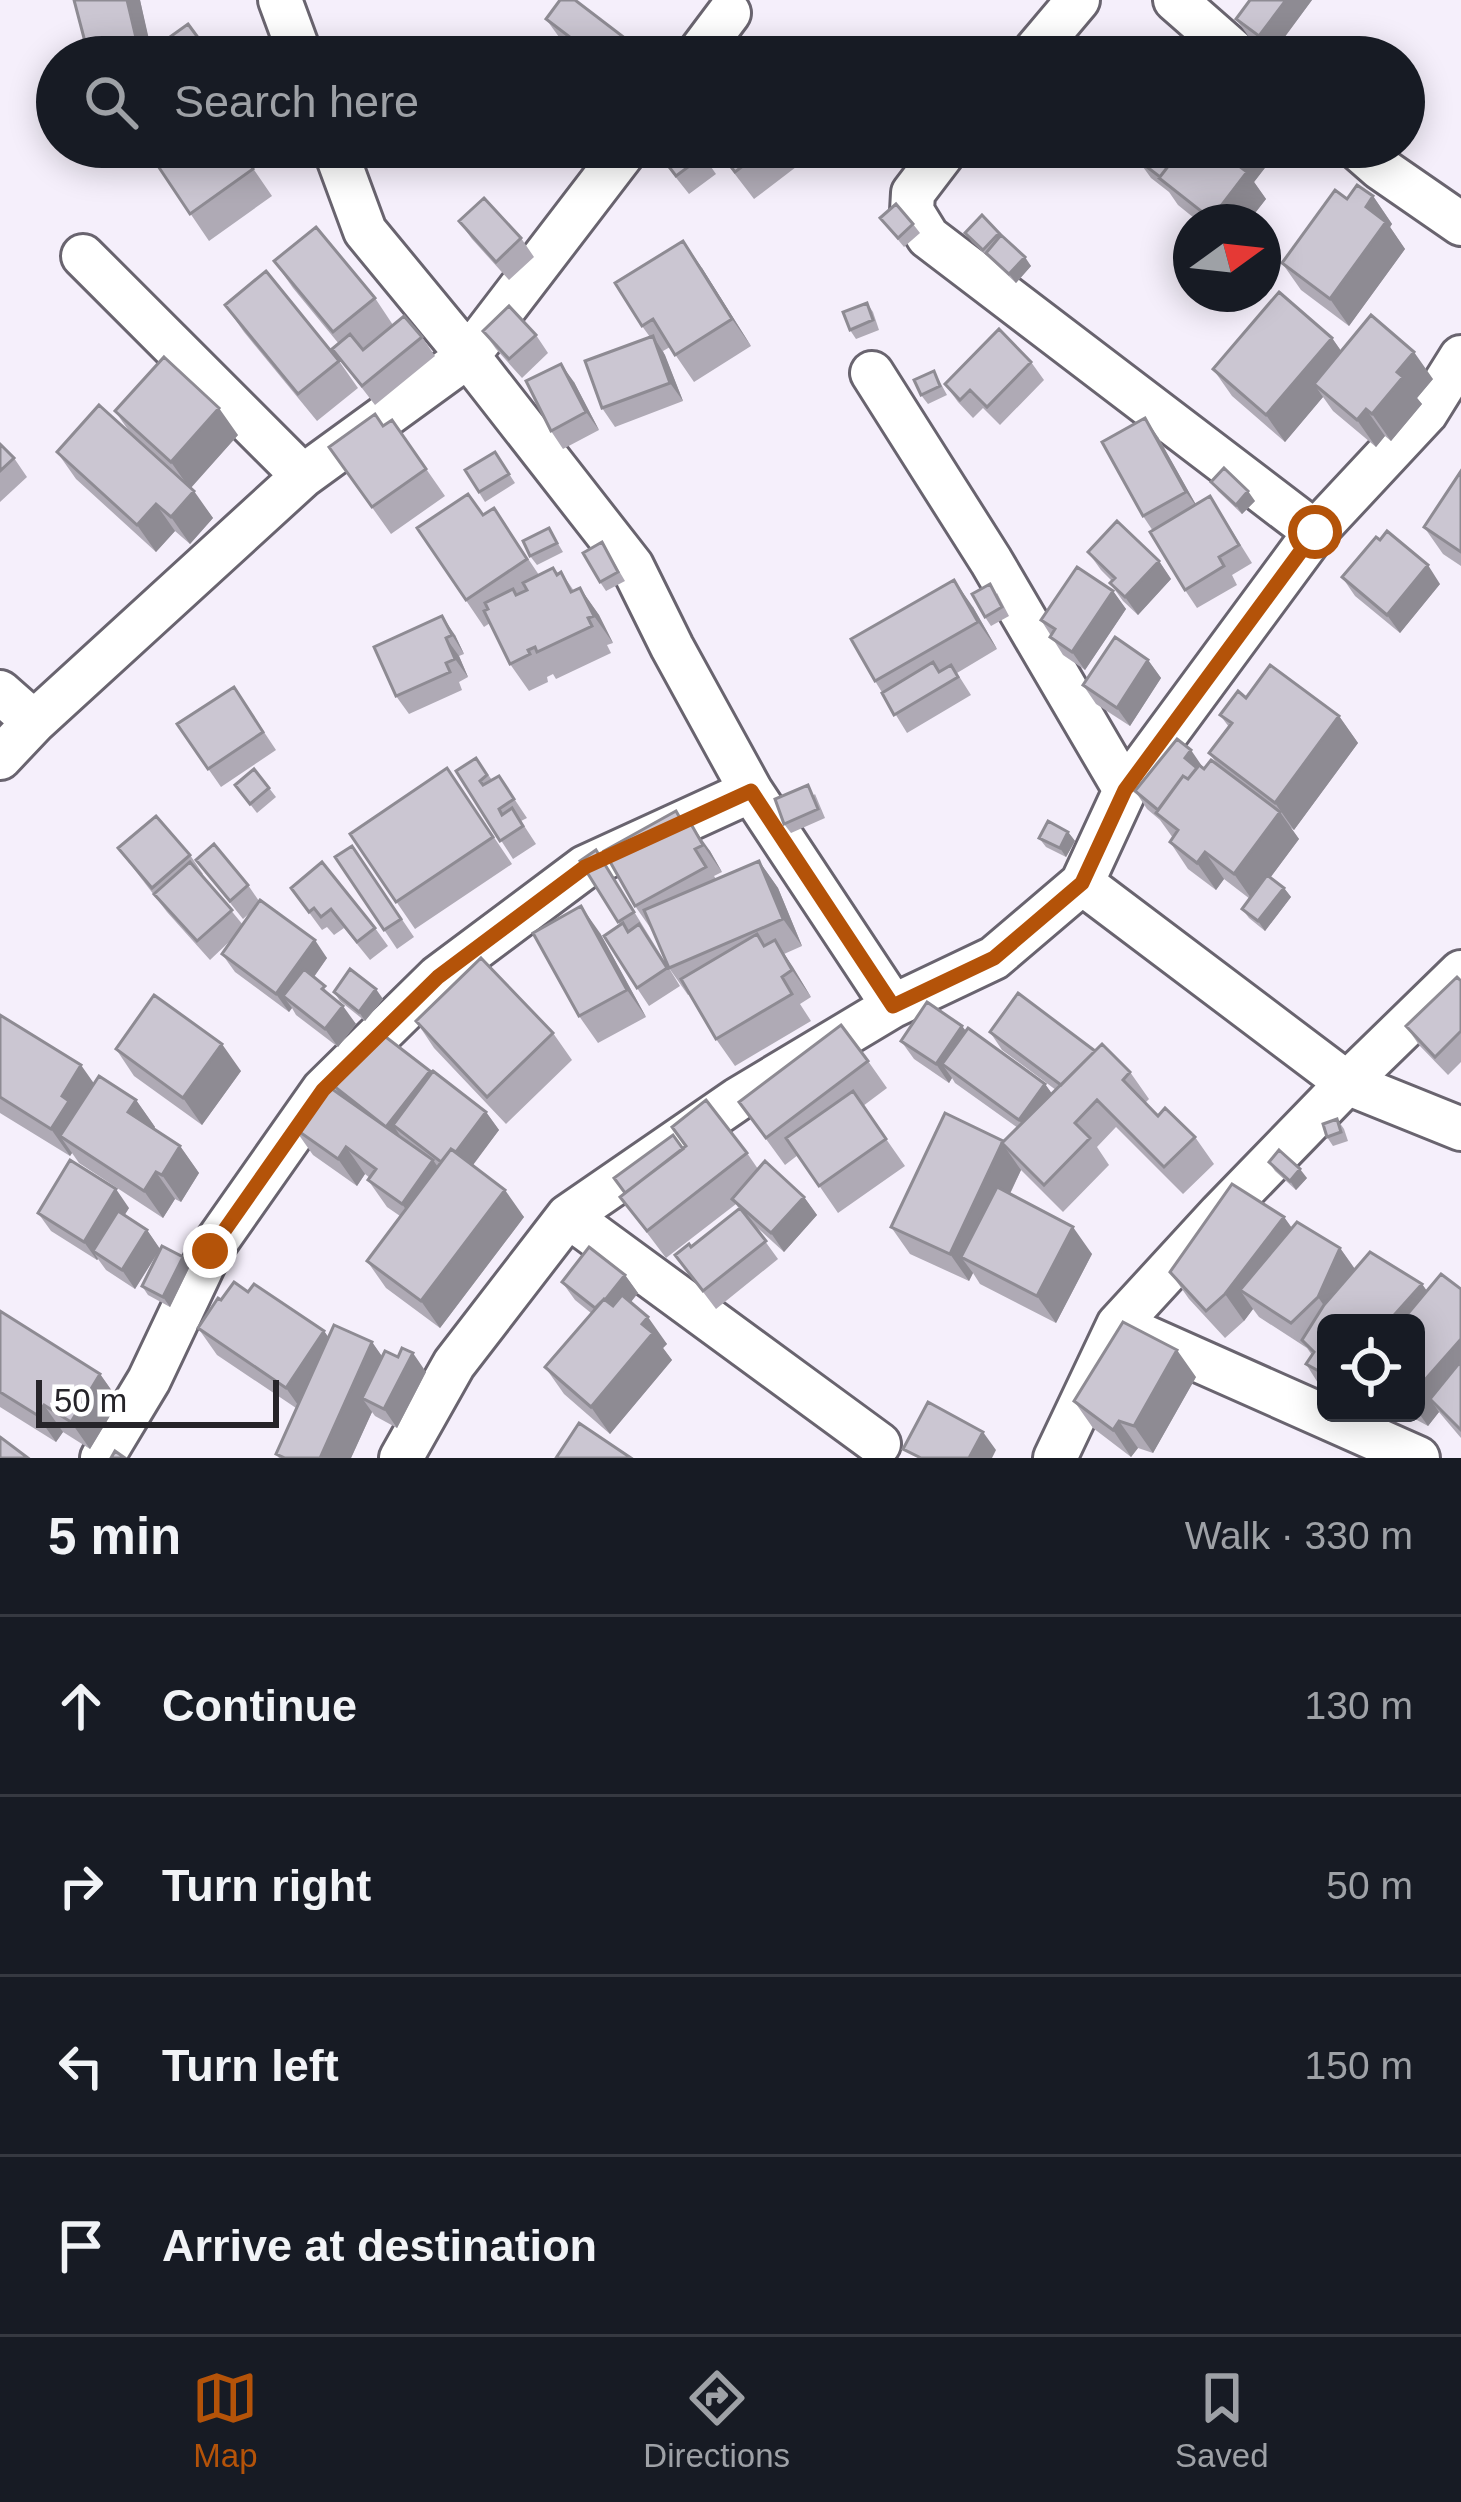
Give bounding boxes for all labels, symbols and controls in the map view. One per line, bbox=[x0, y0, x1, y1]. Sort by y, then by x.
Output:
search box bbox=[36, 36, 1425, 168]
icon: search bbox=[78, 69, 144, 135]
text: Search here bbox=[174, 76, 419, 127]
north arrow bbox=[1173, 204, 1281, 312]
route start bbox=[1288, 505, 1342, 559]
route end bbox=[183, 1224, 237, 1278]
map controls bbox=[1317, 1314, 1425, 1422]
button: locate bbox=[1317, 1314, 1425, 1422]
scale bar bbox=[36, 1374, 279, 1427]
text: 50 m bbox=[54, 1382, 127, 1419]
text: 5 min bbox=[48, 1508, 181, 1565]
text: Walk · 330 m bbox=[1185, 1514, 1413, 1557]
icon: ahead bbox=[48, 1673, 114, 1739]
text: Continue bbox=[162, 1680, 357, 1731]
text: 130 m bbox=[1305, 1684, 1413, 1727]
icon: right bbox=[48, 1853, 114, 1919]
text: Turn right bbox=[162, 1860, 371, 1911]
text: 50 m bbox=[1326, 1864, 1413, 1907]
icon: left bbox=[48, 2033, 114, 2099]
text: Turn left bbox=[162, 2040, 339, 2091]
text: 150 m bbox=[1305, 2044, 1413, 2087]
icon: arrive bbox=[48, 2213, 114, 2279]
text: Arrive at destination bbox=[162, 2220, 597, 2271]
tab: Map bbox=[192, 2365, 258, 2475]
tab: Directions bbox=[643, 2365, 790, 2475]
tab: Saved bbox=[1175, 2365, 1269, 2475]

